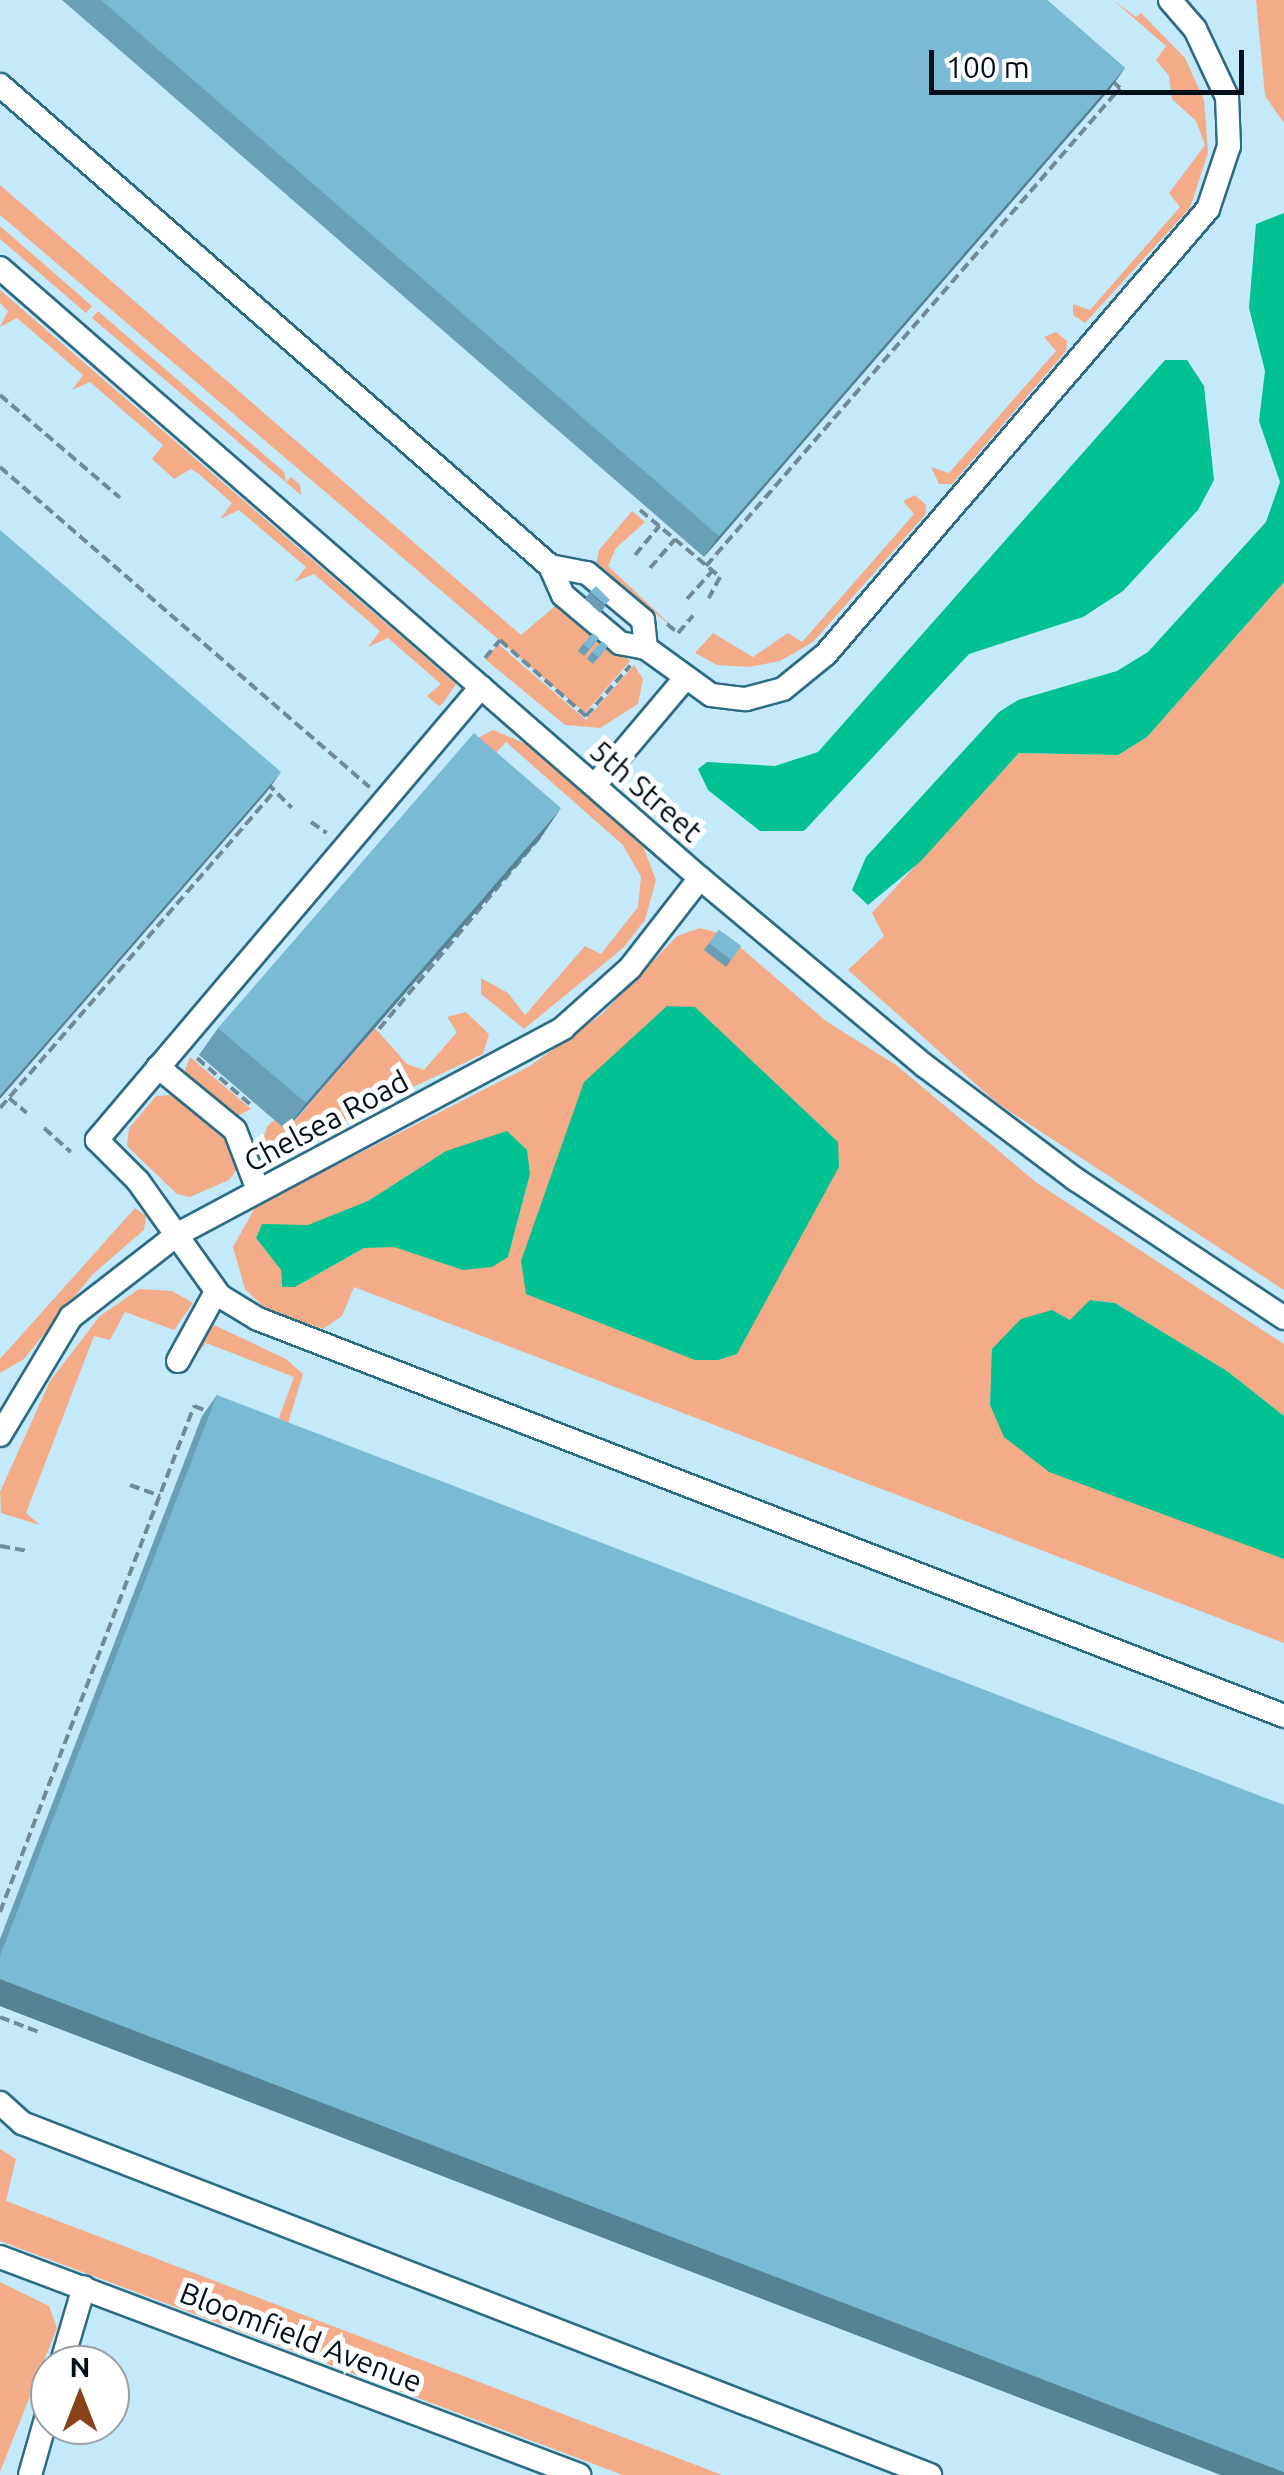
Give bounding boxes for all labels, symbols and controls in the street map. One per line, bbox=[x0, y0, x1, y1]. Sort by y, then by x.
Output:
scale bar bbox=[934, 30, 1249, 92]
text: 100 m bbox=[946, 50, 1030, 84]
street label: 5th Street bbox=[583, 733, 709, 849]
street label: Chelsea Road bbox=[238, 1063, 414, 1179]
street label: Bloomfield Avenue bbox=[175, 2274, 427, 2400]
north arrow bbox=[30, 2345, 130, 2445]
text: N bbox=[70, 2351, 90, 2382]

